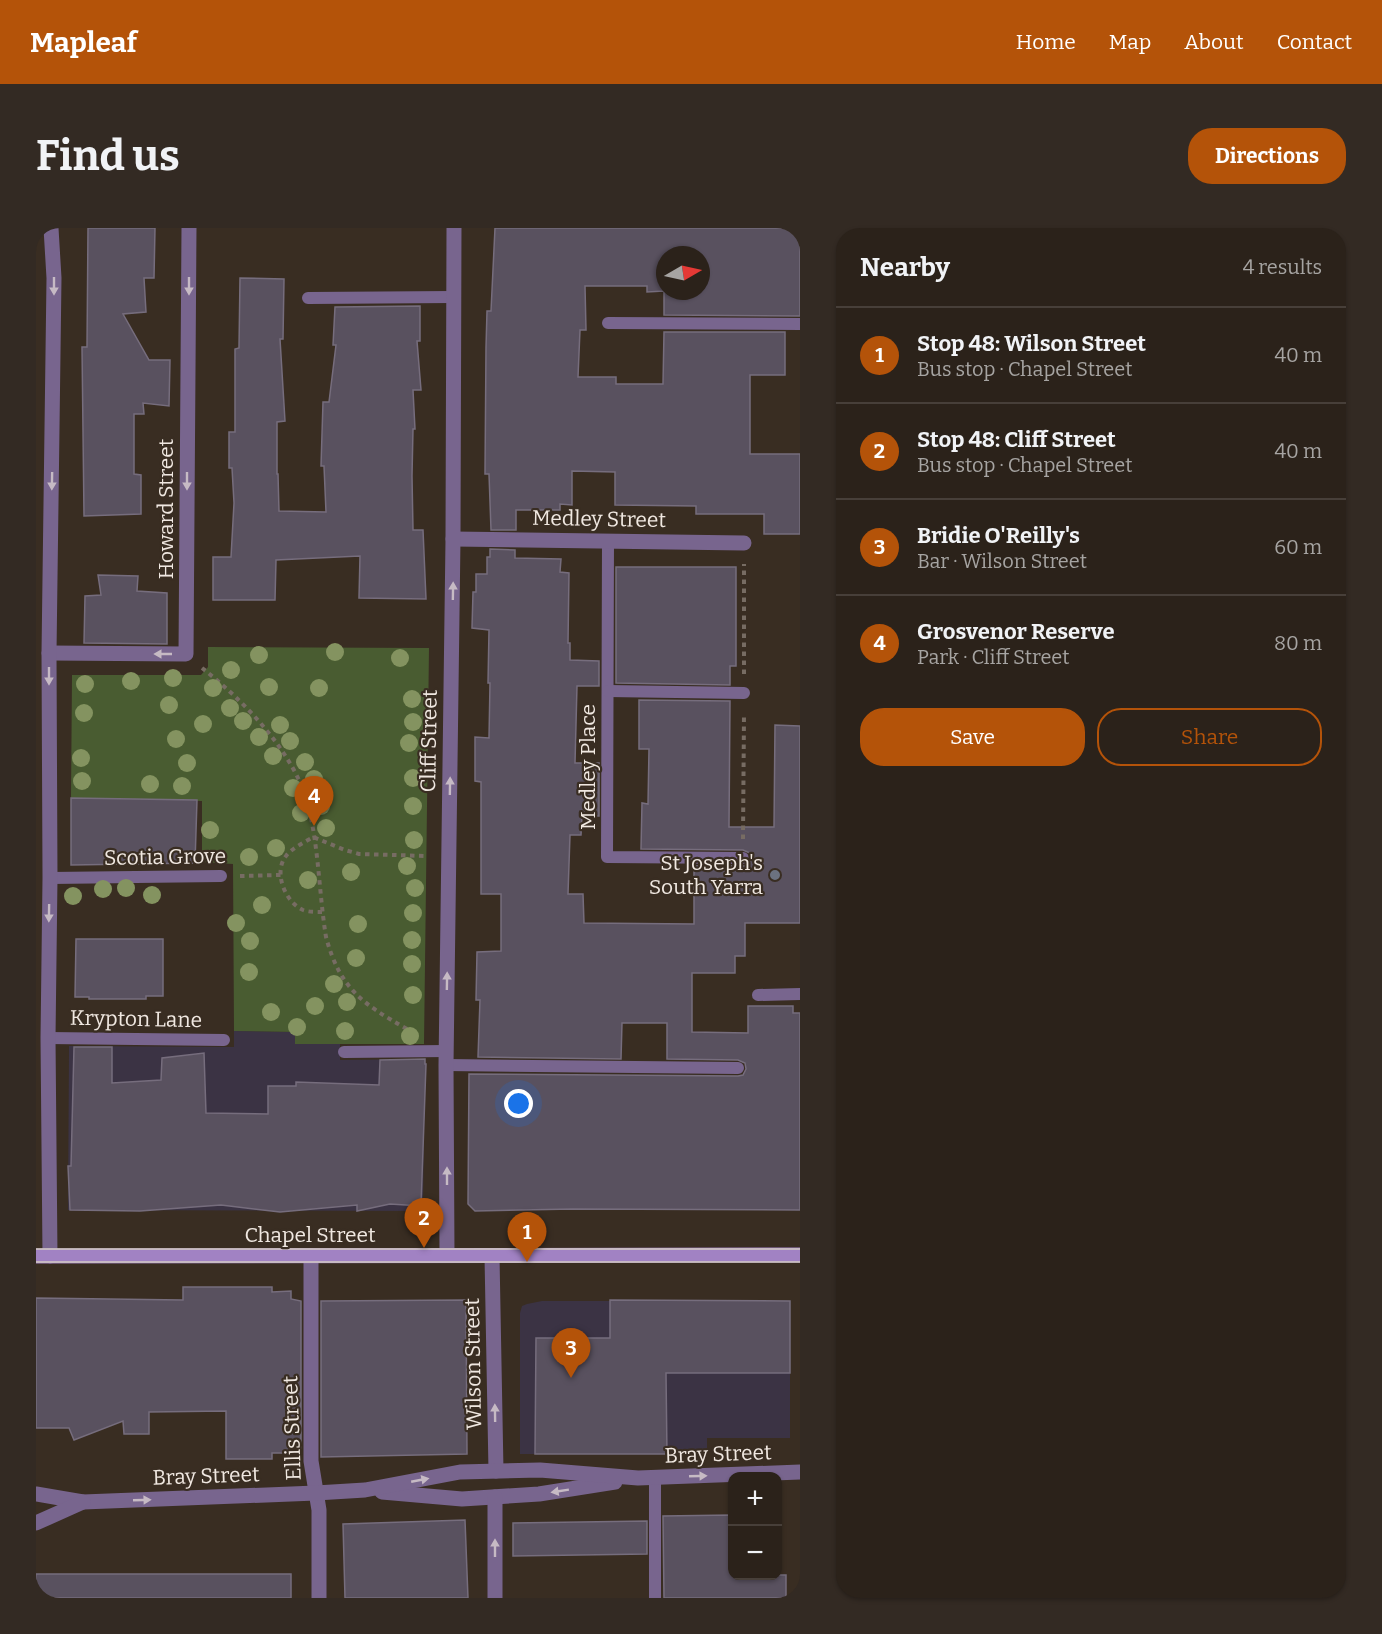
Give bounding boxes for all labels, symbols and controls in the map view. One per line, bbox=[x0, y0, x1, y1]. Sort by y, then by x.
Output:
text: Mapleaf bbox=[30, 26, 137, 59]
text: Home bbox=[1016, 29, 1076, 55]
text: Map bbox=[1109, 29, 1151, 55]
text: About bbox=[1184, 29, 1244, 55]
text: Contact bbox=[1277, 29, 1352, 55]
button: Directions bbox=[1188, 128, 1346, 184]
text: Find us bbox=[36, 131, 180, 181]
north arrow bbox=[656, 246, 710, 300]
text: Nearby bbox=[860, 252, 950, 283]
text: 4 results bbox=[1243, 255, 1322, 279]
one-way arrow bbox=[49, 277, 59, 296]
one-way arrow bbox=[184, 277, 194, 296]
text: Stop 48: Wilson Street bbox=[917, 330, 1146, 357]
text: 1 bbox=[875, 343, 884, 367]
text: 40 m bbox=[1274, 343, 1322, 367]
text: Bus stop · Chapel Street bbox=[917, 357, 1133, 381]
text: Stop 48: Cliff Street bbox=[917, 426, 1116, 453]
street label: Howard Street bbox=[153, 438, 179, 579]
text: 2 bbox=[874, 439, 885, 463]
text: 40 m bbox=[1274, 439, 1322, 463]
text: Bus stop · Chapel Street bbox=[917, 453, 1133, 477]
one-way arrow bbox=[47, 472, 56, 491]
one-way arrow bbox=[182, 472, 192, 491]
street label: Medley Street bbox=[532, 505, 667, 533]
text: Bridie O'Reilly's bbox=[917, 522, 1080, 549]
text: 3 bbox=[874, 535, 885, 559]
text: 60 m bbox=[1274, 535, 1322, 559]
text: Bar · Wilson Street bbox=[917, 549, 1087, 573]
one-way arrow bbox=[448, 581, 457, 600]
text: Grosvenor Reserve bbox=[917, 618, 1115, 645]
text: 4 bbox=[873, 631, 886, 655]
text: 80 m bbox=[1274, 631, 1322, 655]
text: Park · Cliff Street bbox=[917, 645, 1070, 669]
one-way arrow bbox=[154, 649, 173, 659]
one-way arrow bbox=[44, 667, 54, 686]
street label: Cliff Street bbox=[415, 689, 443, 793]
street label: Medley Place bbox=[575, 704, 601, 830]
button: Save bbox=[860, 708, 1085, 766]
button: Share bbox=[1097, 708, 1322, 766]
pin: 4 bbox=[294, 776, 334, 826]
one-way arrow bbox=[445, 776, 455, 795]
street label: Scotia Grove bbox=[104, 843, 226, 871]
place label: St Joseph's South Yarra bbox=[649, 850, 764, 900]
marker: St Joseph's South Yarra bbox=[768, 868, 782, 882]
one-way arrow bbox=[45, 904, 54, 923]
one-way arrow bbox=[442, 971, 452, 990]
street label: Krypton Lane bbox=[70, 1005, 202, 1033]
your location bbox=[504, 1089, 533, 1118]
one-way arrow bbox=[442, 1166, 451, 1185]
pin: 2 bbox=[404, 1198, 444, 1248]
pin: 1 bbox=[508, 1212, 546, 1262]
street label: Chapel Street bbox=[244, 1222, 376, 1248]
street label: Wilson Street bbox=[459, 1298, 487, 1430]
pin: 3 bbox=[552, 1328, 590, 1378]
street label: Ellis Street bbox=[277, 1375, 307, 1481]
one-way arrow bbox=[490, 1403, 500, 1422]
street label: Bray Street bbox=[664, 1439, 772, 1469]
street label: Bray Street bbox=[152, 1461, 260, 1491]
one-way arrow bbox=[688, 1471, 707, 1480]
map controls bbox=[728, 1472, 782, 1580]
button: + bbox=[728, 1472, 782, 1526]
one-way arrow bbox=[410, 1474, 429, 1484]
one-way arrow bbox=[550, 1486, 569, 1495]
one-way arrow bbox=[132, 1495, 151, 1504]
button: − bbox=[728, 1526, 782, 1580]
one-way arrow bbox=[490, 1538, 500, 1557]

